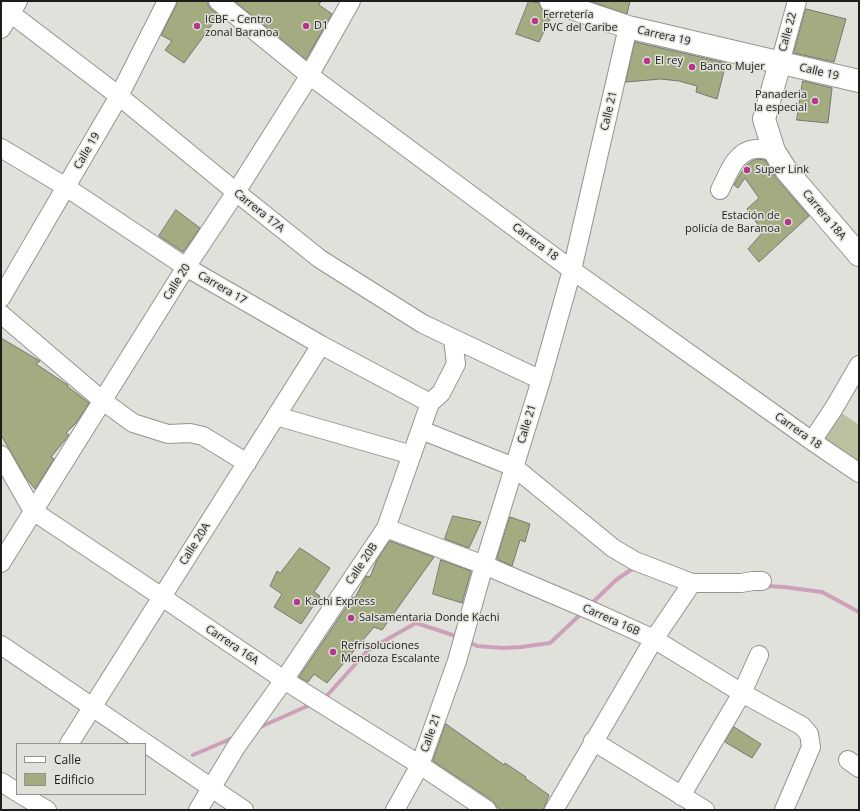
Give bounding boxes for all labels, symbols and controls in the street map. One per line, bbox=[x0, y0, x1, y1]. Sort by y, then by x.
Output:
place label: Ferretería PVC del Caribe bbox=[543, 8, 618, 34]
street label: Calle 22 bbox=[776, 11, 800, 53]
place label: ICBF - Centro zonal Baranoa bbox=[205, 13, 279, 39]
marker: Ferretería PVC del Caribe bbox=[530, 16, 540, 26]
place label: D1 bbox=[314, 19, 328, 33]
marker: ICBF - Centro zonal Baranoa bbox=[192, 21, 202, 31]
marker: D1 bbox=[301, 21, 311, 31]
street label: Carrera 19 bbox=[636, 23, 692, 49]
place label: El rey bbox=[655, 54, 683, 68]
marker: El rey bbox=[642, 56, 652, 66]
place label: Banco Mujer bbox=[700, 60, 765, 74]
street label: Calle 19 bbox=[798, 61, 840, 83]
marker: Banco Mujer bbox=[687, 62, 697, 72]
place label: Panaderia la especial bbox=[754, 88, 807, 114]
street label: Calle 21 bbox=[598, 90, 620, 132]
marker: Panaderia la especial bbox=[810, 96, 820, 106]
street label: Calle 19 bbox=[71, 130, 103, 172]
place label: Super Link bbox=[755, 163, 809, 177]
marker: Super Link bbox=[742, 165, 752, 175]
street label: Carrera 17A bbox=[231, 187, 287, 235]
street label: Carrera 18A bbox=[799, 187, 849, 243]
place label: Estación de policía de Baranoa bbox=[685, 209, 780, 235]
marker: Estación de policía de Baranoa bbox=[783, 217, 793, 227]
street label: Carrera 18 bbox=[509, 220, 561, 264]
street label: Calle 20 bbox=[161, 261, 193, 303]
street label: Carrera 17 bbox=[195, 269, 249, 307]
street label: Calle 21 bbox=[515, 403, 539, 445]
street label: Carrera 18 bbox=[772, 410, 824, 452]
street label: Calle 20A bbox=[177, 521, 213, 567]
street label: Calle 20B bbox=[343, 541, 381, 587]
place label: Kachi Express bbox=[305, 595, 375, 609]
marker: Kachi Express bbox=[292, 597, 302, 607]
street label: Carrera 16B bbox=[580, 601, 642, 639]
place label: Salsamentaria Donde Kachi bbox=[359, 611, 499, 625]
marker: Salsamentaria Donde Kachi bbox=[346, 613, 356, 623]
street label: Carrera 16A bbox=[203, 622, 261, 668]
place label: Refrisoluciones Mendoza Escalante bbox=[341, 639, 440, 665]
marker: Refrisoluciones Mendoza Escalante bbox=[328, 647, 338, 657]
street label: Calle 21 bbox=[418, 712, 444, 754]
legend bbox=[16, 743, 146, 795]
text: Calle bbox=[54, 751, 81, 768]
text: Edificio bbox=[54, 771, 94, 788]

